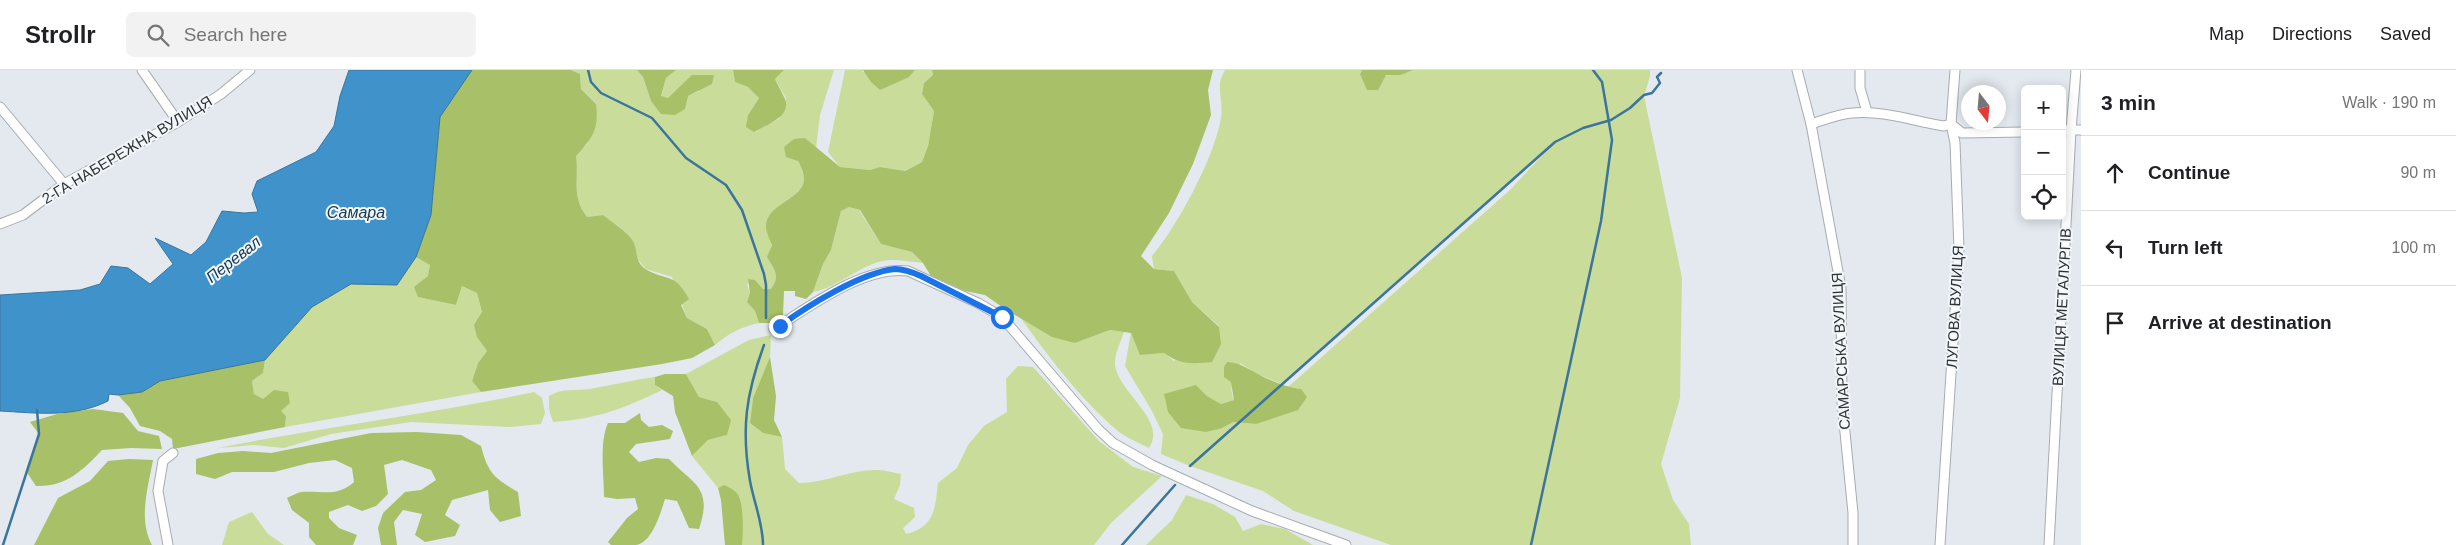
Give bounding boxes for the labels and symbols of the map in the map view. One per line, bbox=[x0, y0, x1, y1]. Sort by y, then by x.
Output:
north arrow bbox=[1961, 85, 2006, 130]
street label: 2-ГА НАБЕРЕЖНА ВУЛИЦЯ bbox=[39, 92, 215, 207]
water label: Самара bbox=[327, 204, 385, 221]
street label: ВУЛИЦЯ МЕТАЛУРГІВ bbox=[2049, 227, 2074, 387]
water label: Перевал bbox=[203, 233, 264, 286]
street label: ЛУГОВА ВУЛИЦЯ bbox=[1943, 245, 1966, 369]
street label: САМАРСЬКА ВУЛИЦЯ bbox=[1828, 272, 1853, 430]
route start bbox=[991, 306, 1014, 329]
route end bbox=[769, 315, 792, 338]

